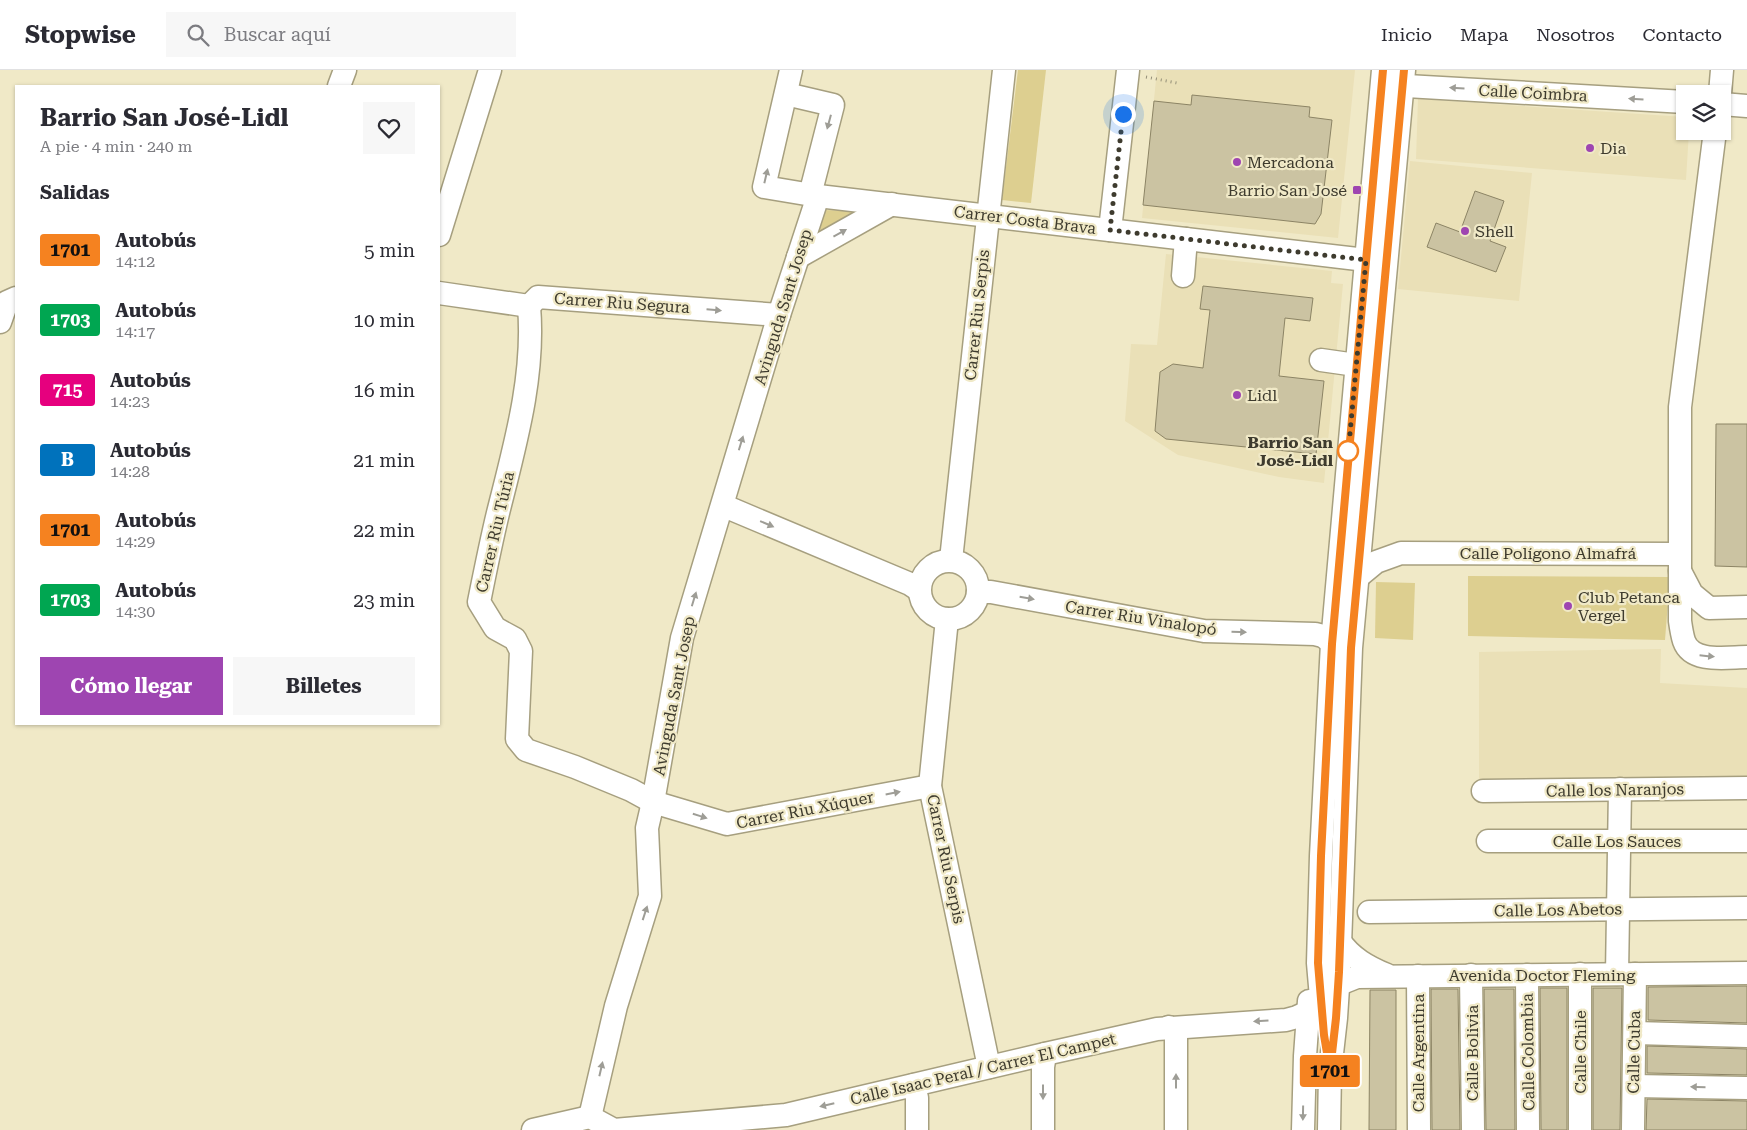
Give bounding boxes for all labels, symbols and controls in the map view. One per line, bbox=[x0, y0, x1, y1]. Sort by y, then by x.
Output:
search box bbox=[166, 12, 516, 57]
text: Stopwise bbox=[25, 21, 136, 49]
icon: search bbox=[184, 21, 212, 49]
text: Buscar aquí bbox=[224, 23, 331, 46]
text: Inicio bbox=[1381, 24, 1432, 45]
text: Mapa bbox=[1460, 24, 1508, 45]
text: Nosotros bbox=[1536, 24, 1614, 45]
text: Contacto bbox=[1642, 24, 1722, 45]
street label: Calle Coimbra bbox=[1478, 81, 1588, 105]
one-way arrow bbox=[1448, 84, 1464, 92]
map controls bbox=[1676, 85, 1731, 140]
button: layers bbox=[1676, 85, 1731, 140]
one-way arrow bbox=[1628, 95, 1644, 103]
button: heart bbox=[363, 102, 415, 154]
your location bbox=[1111, 102, 1136, 127]
text: Barrio San José-Lidl bbox=[40, 104, 288, 132]
one-way arrow bbox=[824, 115, 832, 130]
text: A pie · 4 min · 240 m bbox=[40, 137, 192, 156]
place label: Dia bbox=[1600, 139, 1626, 158]
marker: Dia bbox=[1584, 142, 1596, 154]
place label: Mercadona bbox=[1247, 153, 1334, 172]
marker: Mercadona bbox=[1231, 156, 1243, 168]
one-way arrow bbox=[762, 168, 770, 183]
text: Salidas bbox=[40, 181, 110, 204]
place label: Barrio San José bbox=[1228, 181, 1347, 200]
marker: Barrio San José bbox=[1351, 184, 1363, 196]
street label: Carrer Costa Brava bbox=[953, 202, 1098, 238]
place label: Shell bbox=[1475, 222, 1514, 241]
marker: Shell bbox=[1459, 225, 1471, 237]
street label: Avinguda Sant Josep bbox=[750, 227, 816, 387]
text: Autobús bbox=[115, 229, 196, 252]
one-way arrow bbox=[833, 229, 848, 237]
text: 1701 bbox=[50, 239, 90, 260]
text: 5 min bbox=[364, 239, 415, 262]
street label: Carrer Riu Serpis bbox=[961, 248, 993, 381]
text: 14:12 bbox=[115, 252, 155, 271]
street label: Carrer Riu Segura bbox=[554, 289, 691, 317]
text: Autobús bbox=[115, 299, 196, 322]
one-way arrow bbox=[706, 306, 722, 314]
text: 1703 bbox=[50, 309, 90, 330]
text: 10 min bbox=[353, 309, 415, 332]
text: 14:17 bbox=[115, 322, 155, 341]
text: Autobús bbox=[110, 369, 191, 392]
text: 715 bbox=[52, 379, 83, 400]
text: 16 min bbox=[353, 379, 415, 402]
place label: Lidl bbox=[1247, 386, 1277, 405]
marker: Lidl bbox=[1231, 389, 1243, 401]
text: 14:23 bbox=[110, 392, 150, 411]
place label: Barrio San José-Lidl bbox=[1248, 433, 1334, 470]
one-way arrow bbox=[738, 436, 746, 451]
text: Autobús bbox=[110, 439, 191, 462]
marker: Barrio San José-Lidl bbox=[1337, 440, 1359, 462]
text: B bbox=[61, 449, 74, 470]
text: 21 min bbox=[353, 449, 415, 472]
text: 14:28 bbox=[110, 462, 150, 481]
street label: Carrer Riu Túria bbox=[472, 469, 518, 594]
text: Autobús bbox=[115, 509, 196, 532]
text: 1701 bbox=[50, 519, 90, 540]
text: 22 min bbox=[353, 519, 415, 542]
one-way arrow bbox=[760, 520, 774, 528]
text: 14:29 bbox=[115, 532, 155, 551]
street label: Calle Polígono Almafrá bbox=[1460, 544, 1636, 563]
text: Autobús bbox=[115, 579, 196, 602]
place label: Club Petanca Vergel bbox=[1578, 588, 1680, 625]
text: 1703 bbox=[50, 589, 90, 610]
text: 23 min bbox=[353, 589, 415, 612]
one-way arrow bbox=[691, 591, 699, 606]
one-way arrow bbox=[1019, 595, 1035, 603]
street label: Carrer Riu Vinalopó bbox=[1064, 597, 1218, 639]
marker: Club Petanca Vergel bbox=[1562, 600, 1574, 612]
text: 14:30 bbox=[115, 602, 155, 621]
street label: Avinguda Sant Josep bbox=[649, 615, 699, 777]
one-way arrow bbox=[1231, 628, 1247, 636]
one-way arrow bbox=[1699, 652, 1715, 660]
button: Cómo llegar bbox=[40, 657, 223, 715]
button: Billetes bbox=[233, 657, 415, 715]
street label: Calle los Naranjos bbox=[1546, 779, 1685, 801]
street label: Carrer Riu Xúquer bbox=[735, 787, 876, 833]
one-way arrow bbox=[886, 789, 901, 797]
street label: Carrer Riu Serpis bbox=[923, 793, 969, 926]
one-way arrow bbox=[693, 813, 708, 821]
street label: Calle Los Sauces bbox=[1553, 832, 1682, 851]
street label: Calle Los Abetos bbox=[1494, 899, 1623, 921]
one-way arrow bbox=[641, 905, 649, 920]
street label: Avenida Doctor Fleming bbox=[1449, 966, 1636, 985]
street label: Calle Colombia bbox=[1517, 993, 1539, 1111]
street label: Calle Argentina bbox=[1409, 994, 1428, 1112]
street label: Calle Bolivia bbox=[1463, 1004, 1482, 1101]
street label: Calle Chile bbox=[1571, 1010, 1590, 1094]
street label: Calle Cuba bbox=[1624, 1010, 1644, 1094]
one-way arrow bbox=[1253, 1018, 1269, 1026]
street label: Calle Isaac Peral / Carrer El Campet bbox=[848, 1029, 1118, 1109]
line badge: 1701 bbox=[1295, 1055, 1365, 1087]
text: 1701 bbox=[1310, 1060, 1350, 1081]
one-way arrow bbox=[597, 1062, 605, 1077]
one-way arrow bbox=[1172, 1073, 1180, 1089]
one-way arrow bbox=[1690, 1083, 1706, 1091]
one-way arrow bbox=[1039, 1084, 1047, 1100]
one-way arrow bbox=[820, 1101, 835, 1109]
one-way arrow bbox=[1299, 1106, 1307, 1122]

